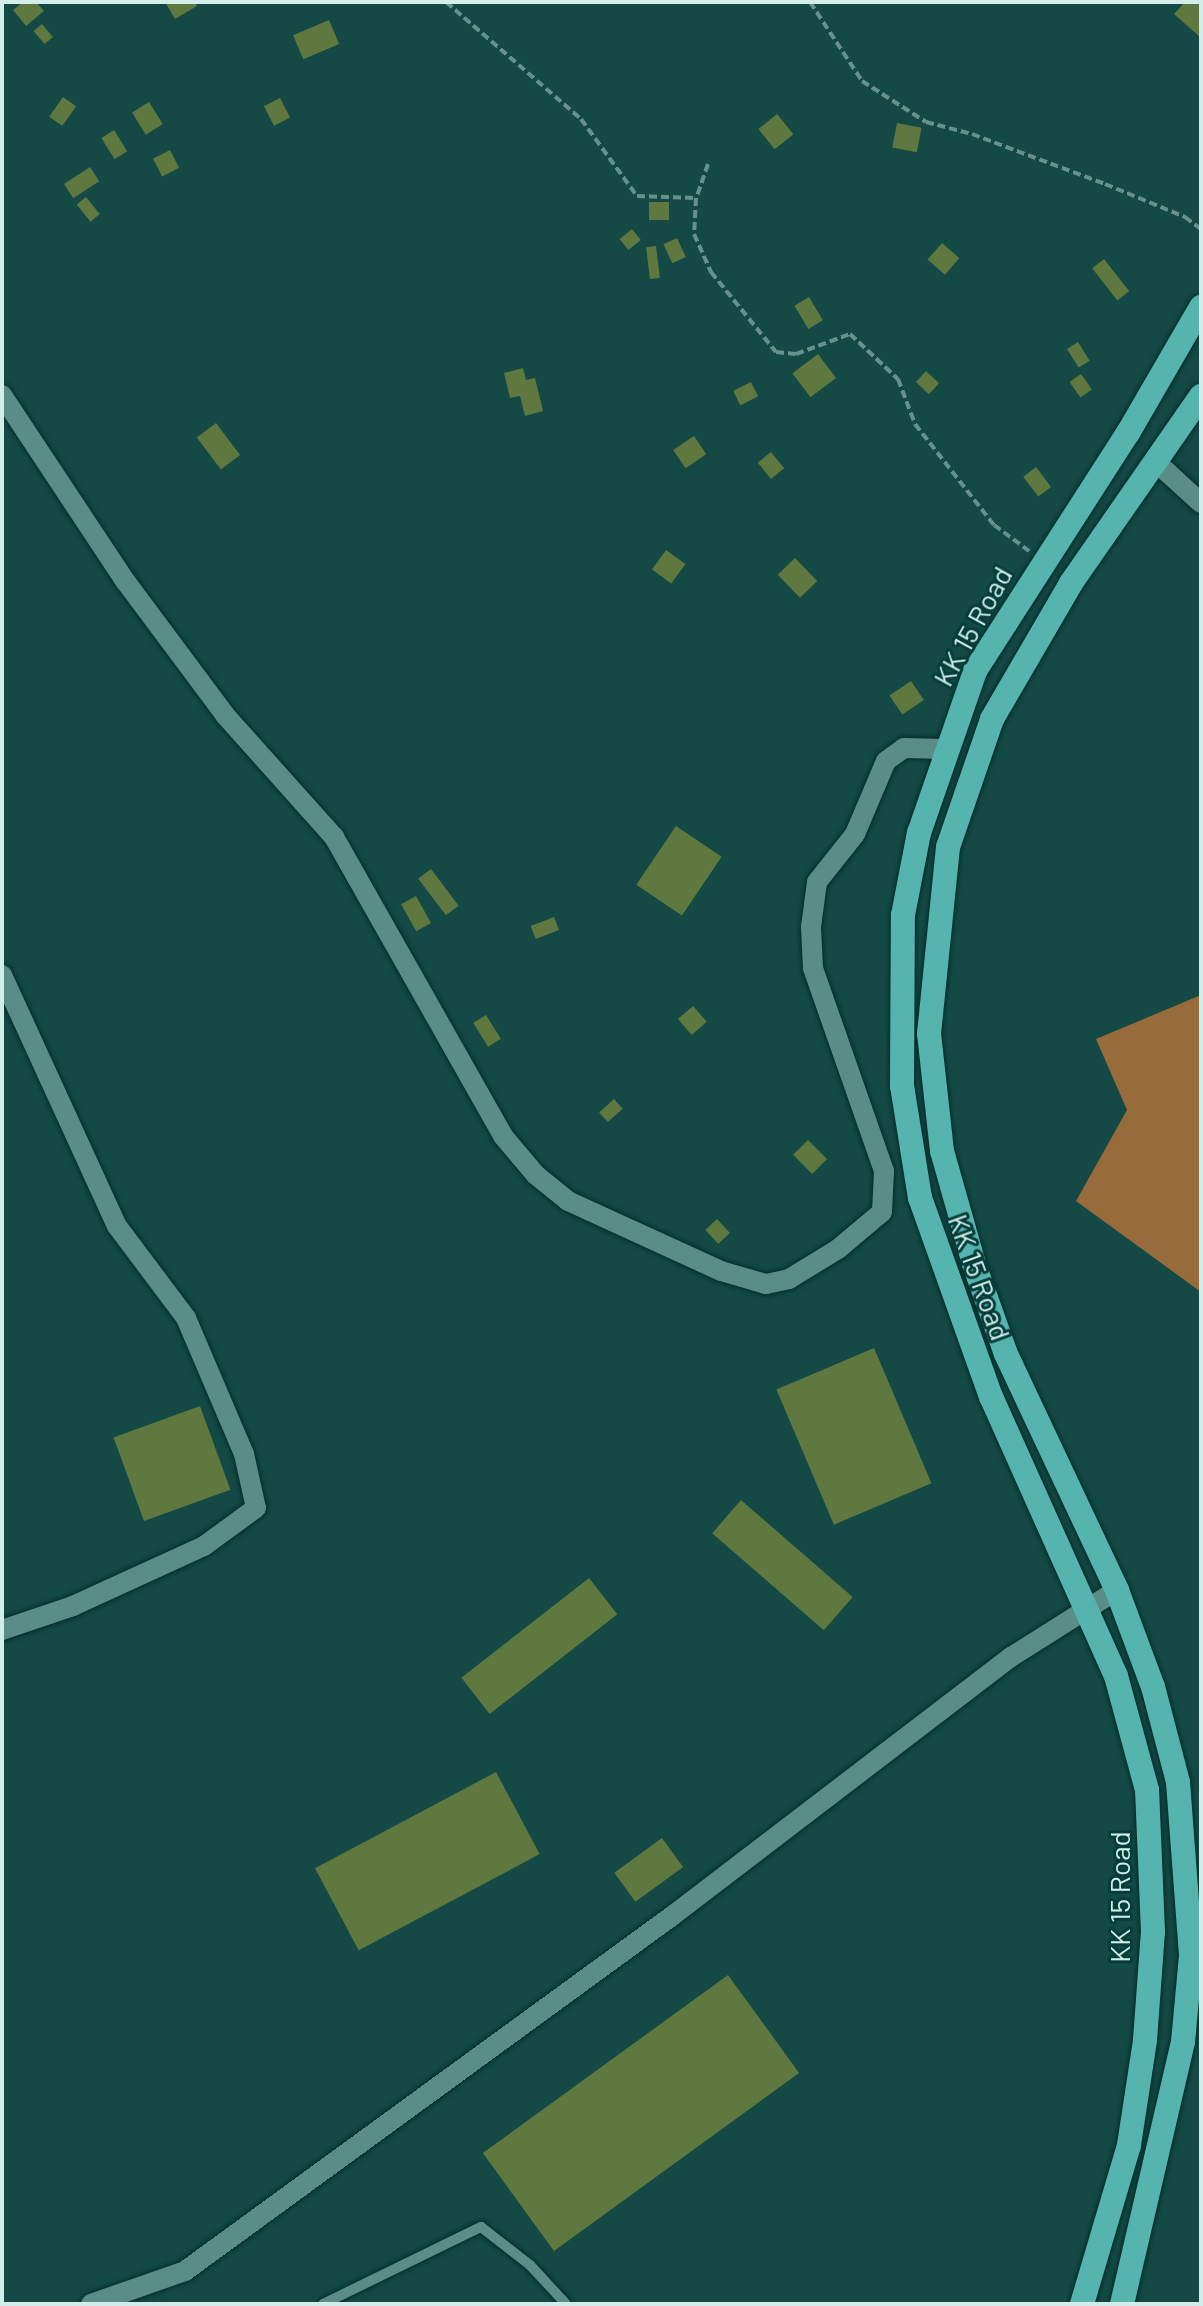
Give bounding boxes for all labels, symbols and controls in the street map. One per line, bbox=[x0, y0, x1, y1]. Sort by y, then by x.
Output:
street label: KK 15 Road bbox=[925, 560, 1019, 692]
street label: KK 15 Road bbox=[942, 1209, 1018, 1345]
street label: KK 15 Road bbox=[1102, 1831, 1136, 1963]

